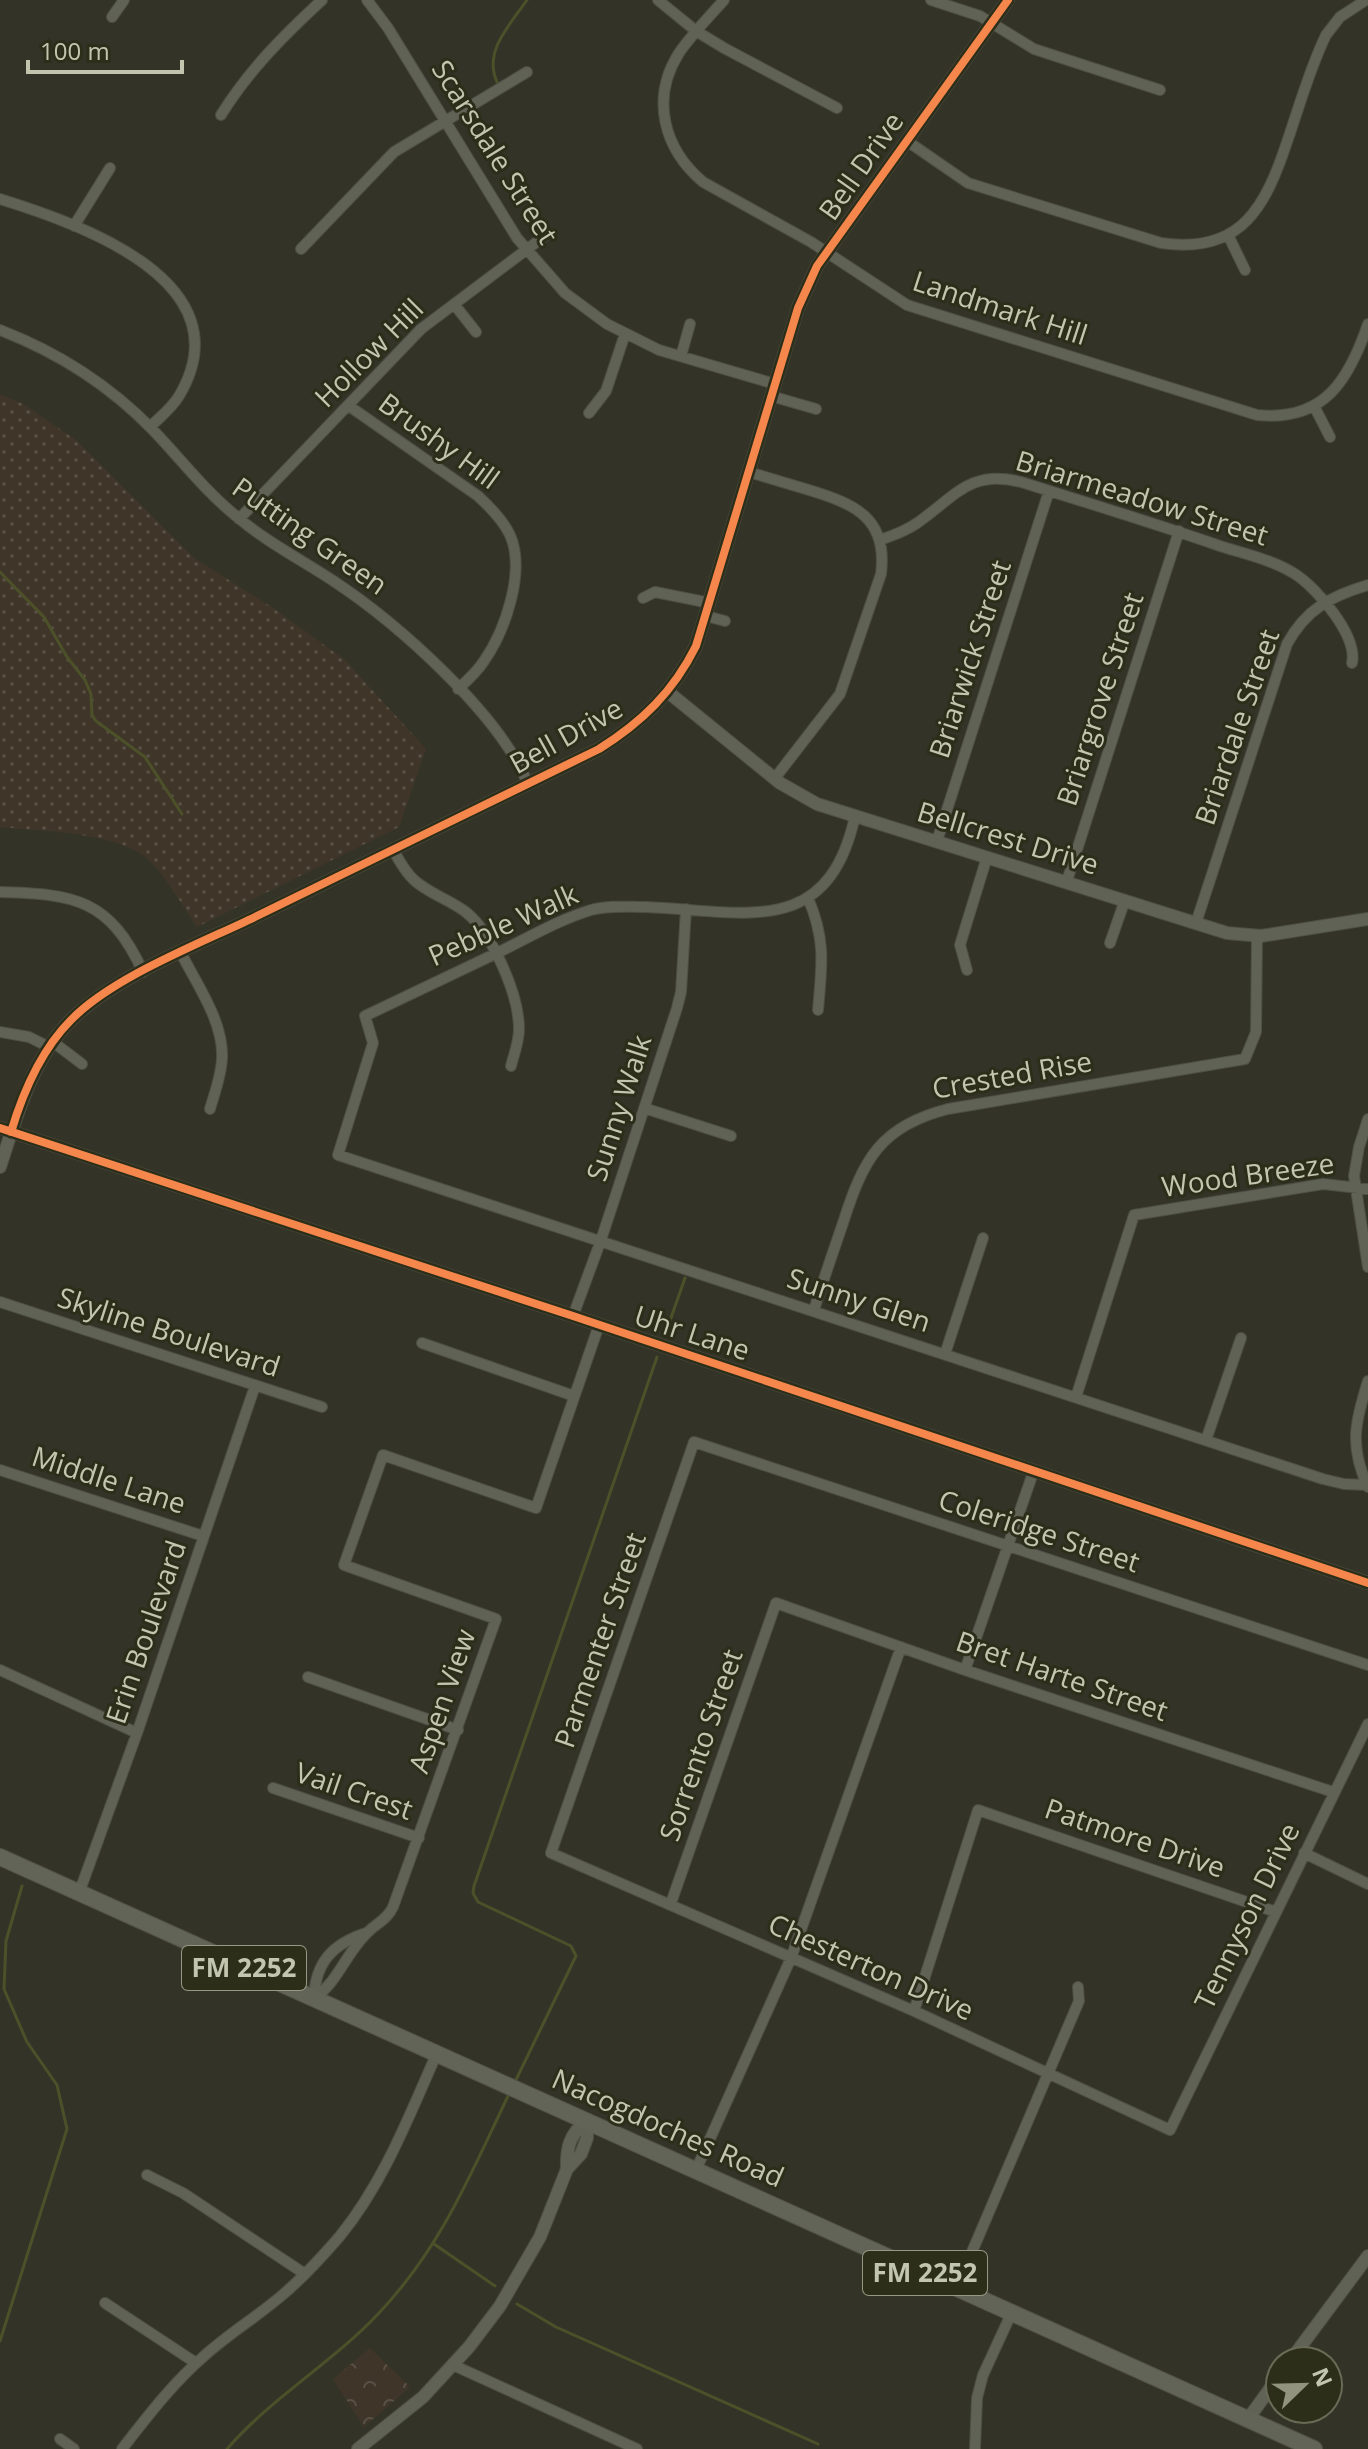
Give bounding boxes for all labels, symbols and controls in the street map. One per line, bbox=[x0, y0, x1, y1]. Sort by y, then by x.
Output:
scale bar bbox=[28, 24, 182, 74]
text: 100 m bbox=[40, 34, 110, 67]
street label: Scarsdale Street bbox=[424, 52, 568, 251]
street label: Bell Drive bbox=[809, 104, 911, 227]
street label: Landmark Hill bbox=[908, 261, 1092, 353]
street label: Hollow Hill bbox=[306, 290, 431, 415]
street label: Brushy Hill bbox=[372, 384, 508, 497]
street label: Briarmeadow Street bbox=[1011, 441, 1273, 554]
street label: Putting Green bbox=[225, 468, 396, 603]
street label: Briarwick Street bbox=[919, 555, 1019, 763]
street label: Briargrove Street bbox=[1047, 587, 1151, 810]
street label: Briardale Street bbox=[1185, 624, 1287, 830]
street label: Bell Drive bbox=[502, 689, 629, 782]
street label: Bellcrest Drive bbox=[913, 791, 1104, 883]
street label: Pebble Walk bbox=[422, 874, 584, 974]
street label: Sunny Walk bbox=[577, 1030, 660, 1186]
street label: Crested Rise bbox=[929, 1041, 1095, 1107]
street label: Wood Breeze bbox=[1159, 1143, 1337, 1205]
street label: Sunny Glen bbox=[783, 1258, 936, 1340]
street label: Skyline Boulevard bbox=[53, 1277, 285, 1385]
street label: Uhr Lane bbox=[630, 1296, 755, 1369]
street label: Middle Lane bbox=[28, 1436, 191, 1522]
street label: Coleridge Street bbox=[934, 1480, 1145, 1580]
street label: Parmenter Street bbox=[544, 1527, 654, 1752]
street label: Erin Boulevard bbox=[96, 1535, 194, 1728]
street label: Bret Harte Street bbox=[951, 1621, 1173, 1729]
street label: Aspen View bbox=[399, 1624, 483, 1778]
street label: Sorrento Street bbox=[649, 1644, 751, 1846]
street label: Vail Crest bbox=[291, 1752, 418, 1828]
street label: Patmore Drive bbox=[1040, 1788, 1230, 1886]
street label: Tennyson Drive bbox=[1185, 1816, 1308, 2015]
street label: Chesterton Drive bbox=[763, 1904, 980, 2028]
road number: FM 2252 bbox=[182, 1946, 306, 1990]
street label: Nacogdoches Road bbox=[547, 2059, 790, 2195]
road number: FM 2252 bbox=[863, 2251, 987, 2295]
north arrow bbox=[1264, 2345, 1344, 2425]
text: N bbox=[1306, 2363, 1341, 2391]

